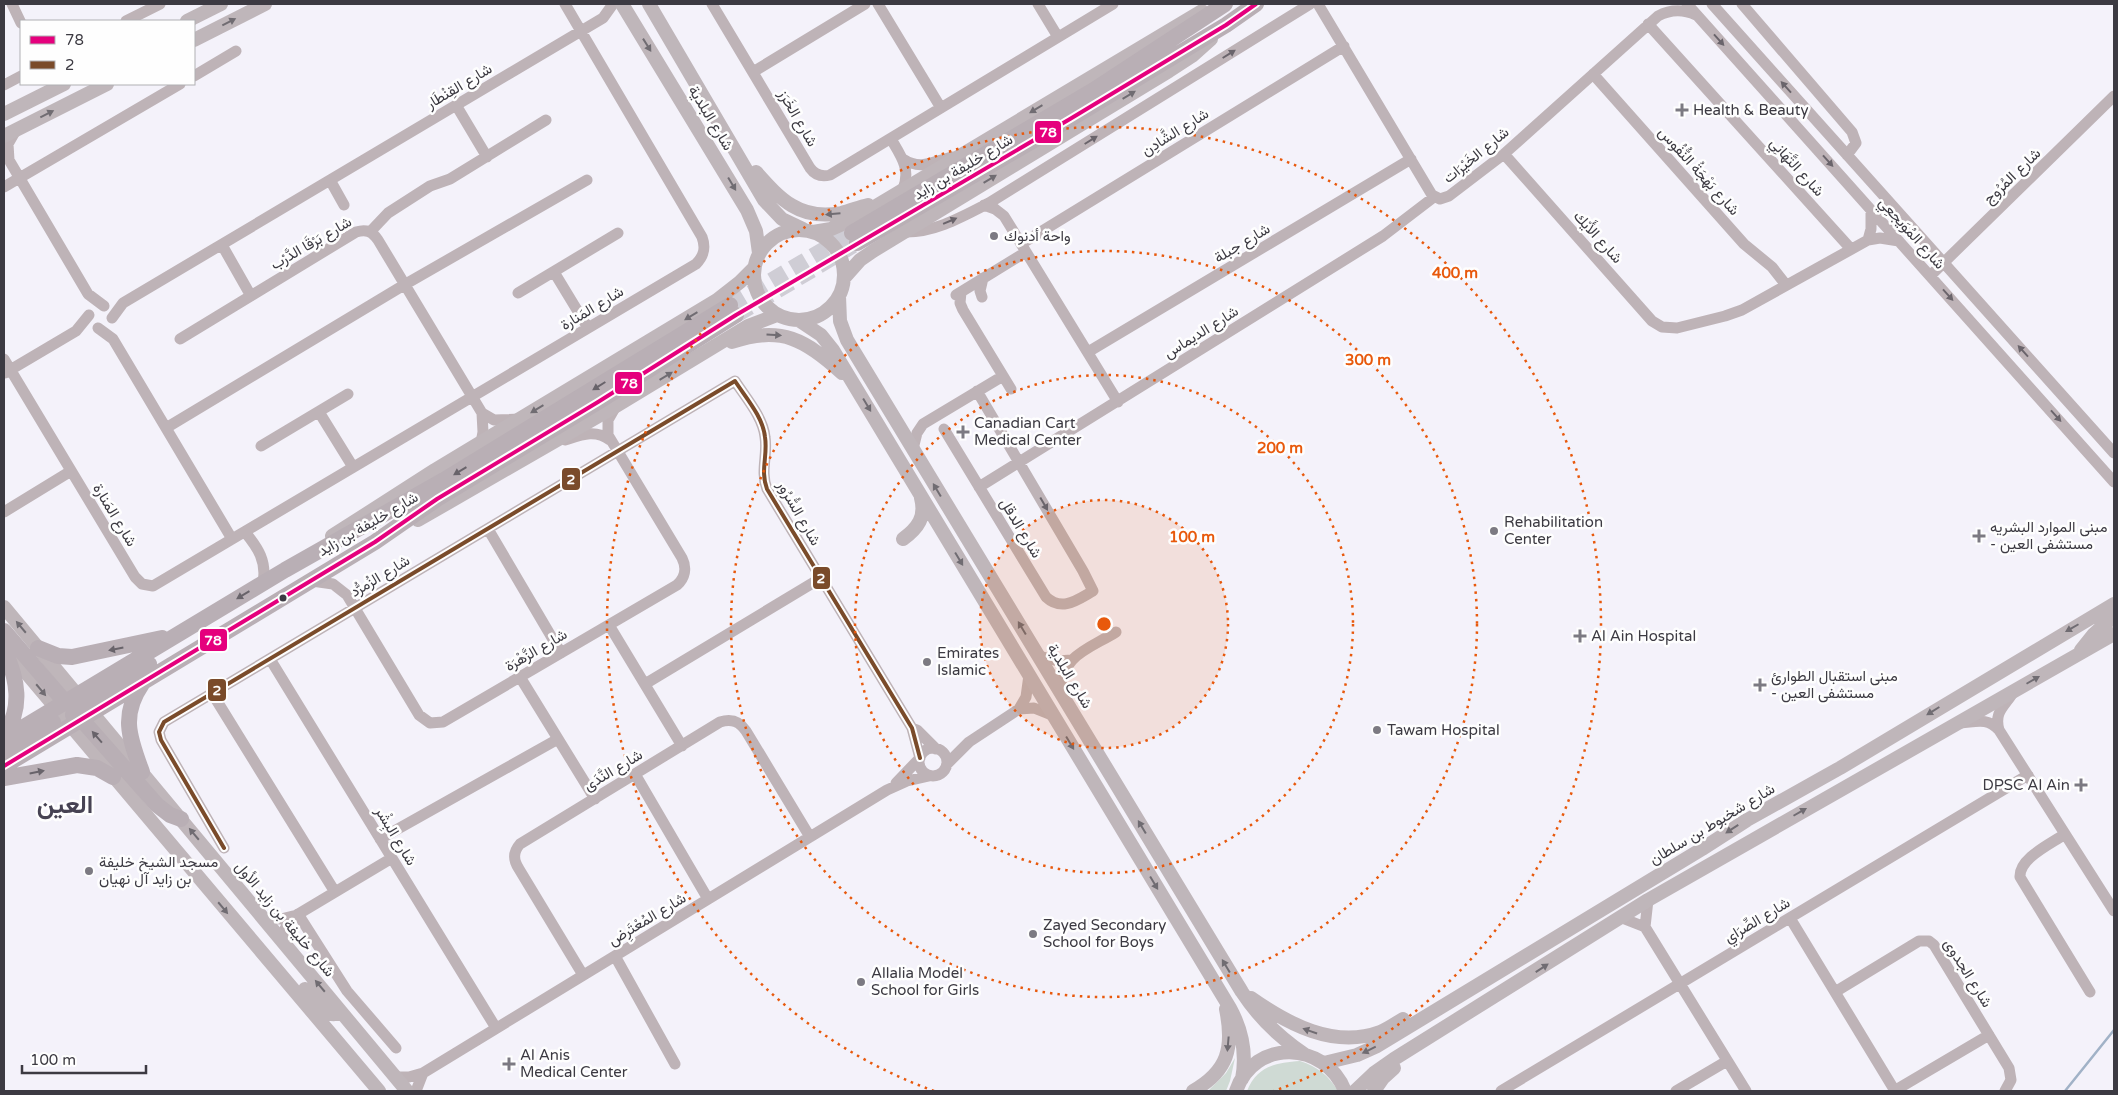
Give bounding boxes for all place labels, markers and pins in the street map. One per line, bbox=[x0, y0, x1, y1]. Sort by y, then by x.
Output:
place label: Health & Beauty bbox=[1693, 101, 1808, 119]
marker: Health & Beauty bbox=[1675, 103, 1689, 117]
place label: واحة أدنوك bbox=[1004, 227, 1071, 245]
marker: واحة أدنوك bbox=[988, 230, 1000, 242]
place label: Canadian Cart Medical Center bbox=[974, 414, 1082, 449]
marker: Canadian Cart Medical Center bbox=[956, 425, 970, 439]
place label: Rehabilitation Center bbox=[1504, 513, 1603, 548]
place label: مبنى الموارد البشريه - مستشفى العين bbox=[1990, 518, 2107, 554]
marker: Rehabilitation Center bbox=[1488, 525, 1500, 537]
marker: مبنى الموارد البشريه - مستشفى العين bbox=[1972, 529, 1986, 543]
unlabelled marker bbox=[278, 593, 288, 603]
centre of rings bbox=[1095, 615, 1113, 633]
place label: Al Ain Hospital bbox=[1591, 627, 1696, 645]
marker: Al Ain Hospital bbox=[1573, 629, 1587, 643]
place label: Emirates Islamic bbox=[937, 644, 999, 679]
marker: Emirates Islamic bbox=[921, 656, 933, 668]
place label: مبنى استقبال الطوارئ - مستشفى العين bbox=[1771, 667, 1898, 703]
marker: مبنى استقبال الطوارئ - مستشفى العين bbox=[1753, 678, 1767, 692]
place label: Tawam Hospital bbox=[1387, 721, 1500, 739]
marker: Tawam Hospital bbox=[1371, 724, 1383, 736]
place label: DPSC Al Ain bbox=[1982, 776, 2070, 794]
marker: DPSC Al Ain bbox=[2074, 778, 2088, 792]
place label: مسجد الشيخ خليفة بن زايد آل نهيان bbox=[99, 853, 218, 889]
marker: مسجد الشيخ خليفة بن زايد آل نهيان bbox=[83, 865, 95, 877]
place label: Zayed Secondary School for Boys bbox=[1043, 916, 1166, 951]
marker: Zayed Secondary School for Boys bbox=[1027, 928, 1039, 940]
place label: Allalia Model School for Girls bbox=[871, 964, 979, 999]
marker: Allalia Model School for Girls bbox=[855, 976, 867, 988]
place label: Al Anis Medical Center bbox=[520, 1046, 628, 1081]
marker: Al Anis Medical Center bbox=[502, 1057, 516, 1071]

